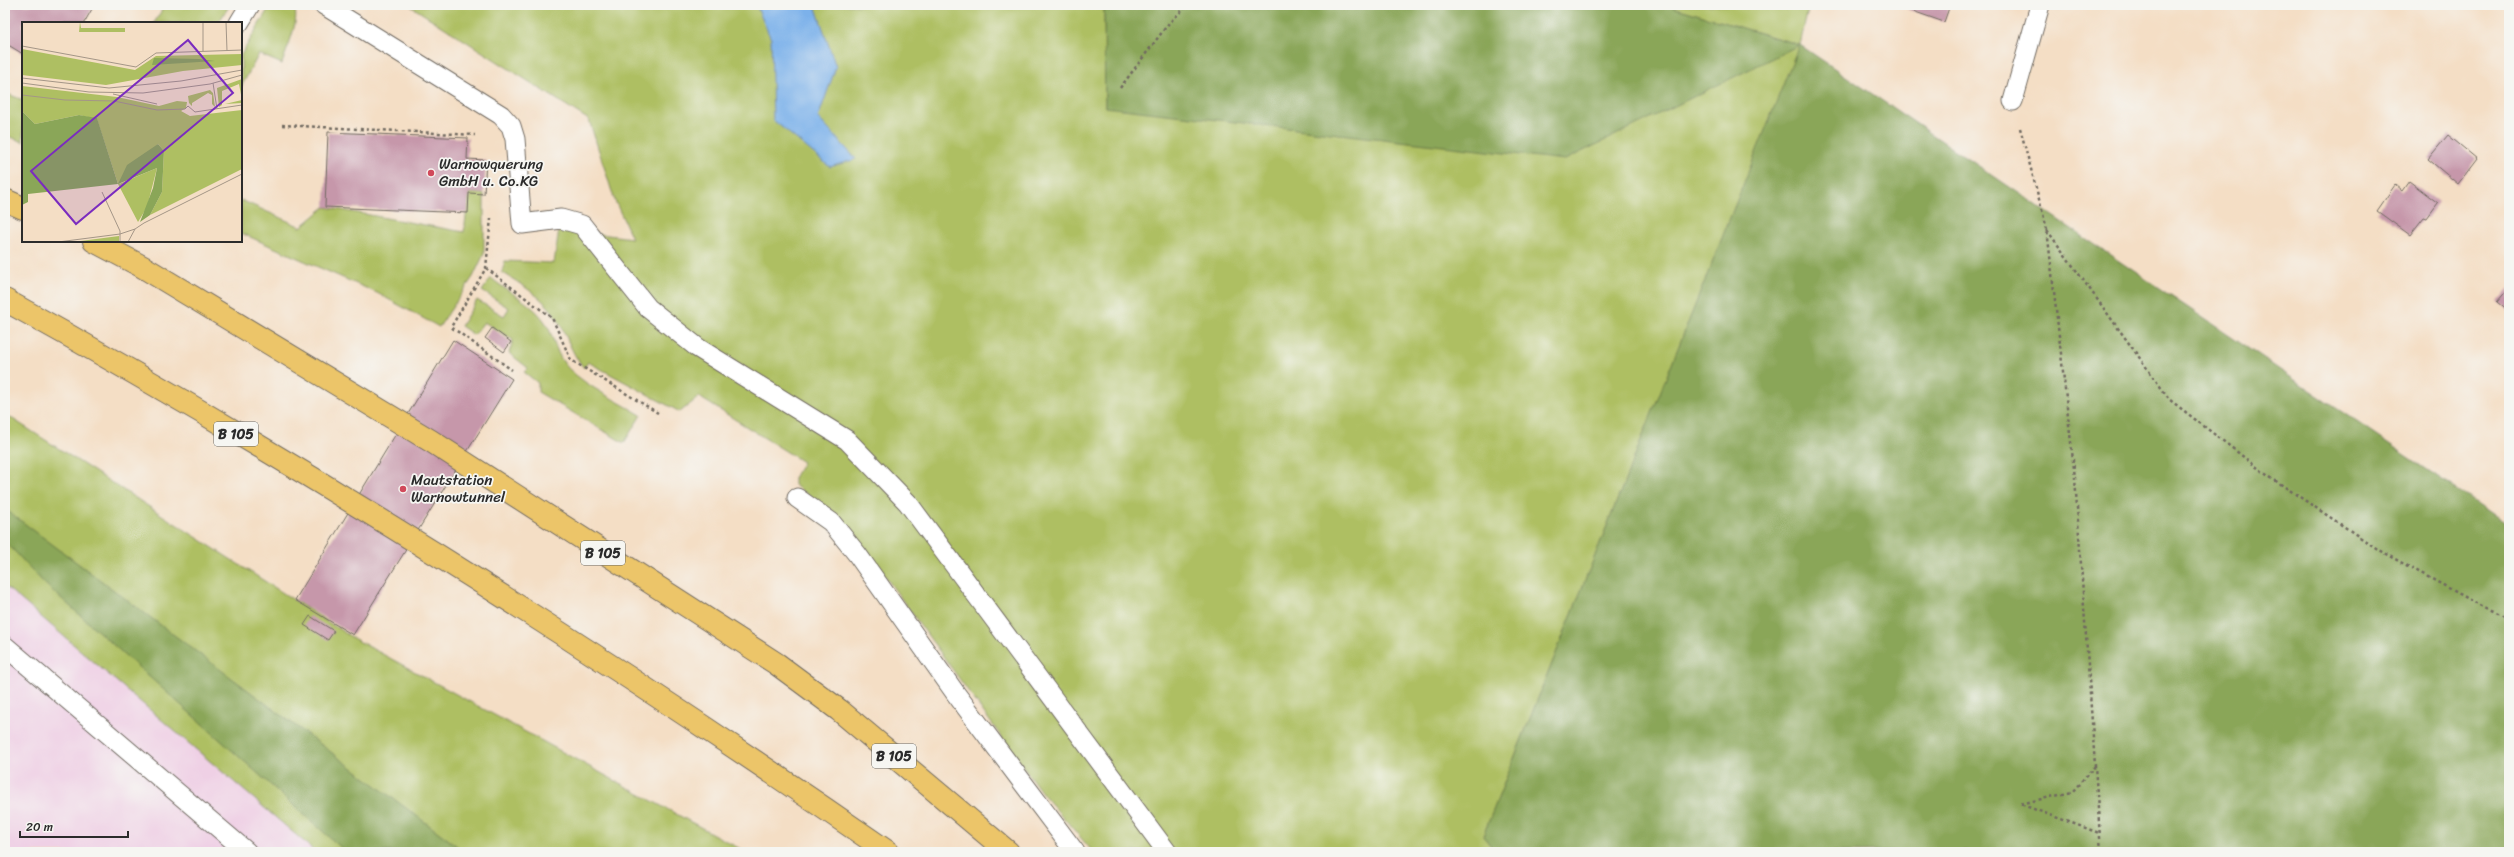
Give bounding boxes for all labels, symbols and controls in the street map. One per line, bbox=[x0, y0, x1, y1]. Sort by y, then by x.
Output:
inset map bbox=[22, 22, 242, 242]
place label: Warnowquerung GmbH u. Co.KG bbox=[439, 151, 544, 194]
marker: Warnowquerung GmbH u. Co.KG bbox=[426, 168, 436, 178]
road number: B 105 bbox=[214, 422, 258, 446]
place label: Mautstation Warnowtunnel bbox=[411, 467, 506, 510]
marker: Mautstation Warnowtunnel bbox=[398, 484, 408, 494]
road number: B 105 bbox=[581, 541, 625, 565]
road number: B 105 bbox=[872, 744, 916, 768]
scale bar bbox=[20, 813, 128, 839]
text: 20 m bbox=[26, 816, 53, 838]

